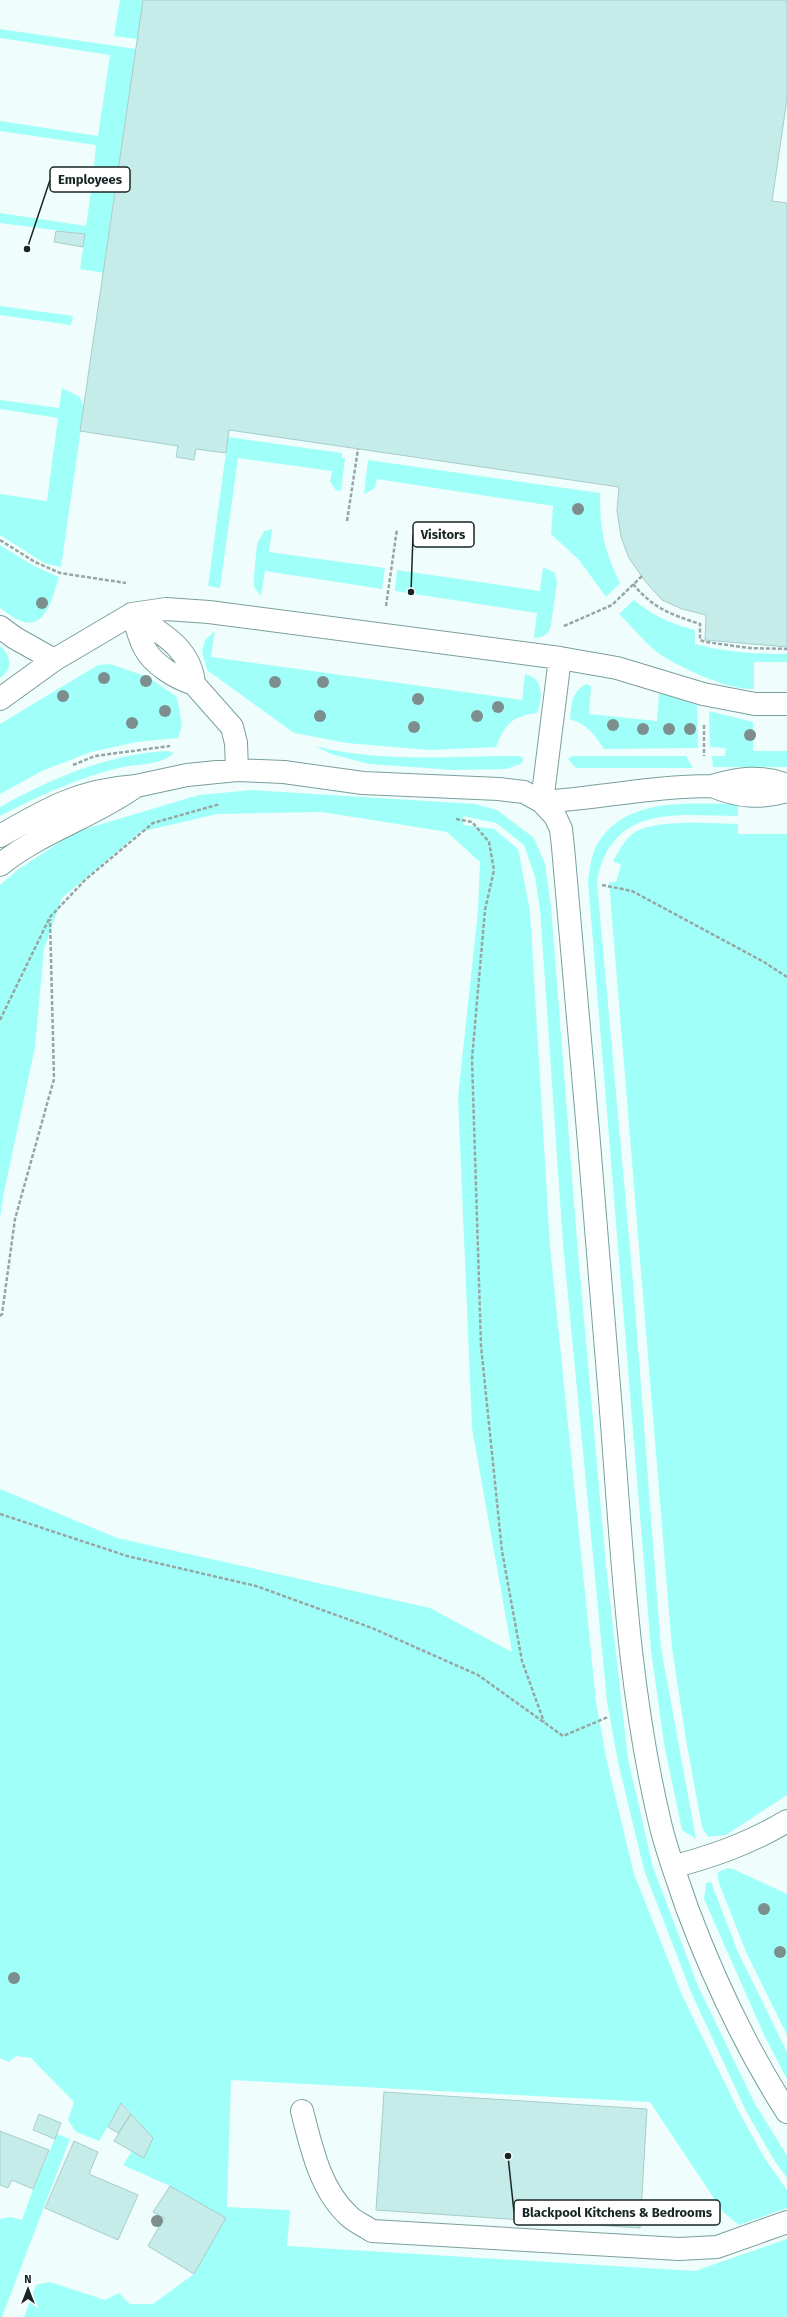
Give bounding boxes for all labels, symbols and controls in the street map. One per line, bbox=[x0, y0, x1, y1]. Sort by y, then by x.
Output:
callout: Employees bbox=[50, 167, 130, 192]
text: Employees bbox=[58, 172, 123, 187]
callout: Visitors bbox=[413, 522, 474, 547]
text: Visitors bbox=[420, 527, 466, 542]
callout: Blackpool Kitchens & Bedrooms bbox=[514, 2200, 720, 2225]
text: Blackpool Kitchens & Bedrooms bbox=[522, 2205, 713, 2220]
north arrow bbox=[8, 2269, 48, 2309]
text: N bbox=[24, 2273, 32, 2286]

